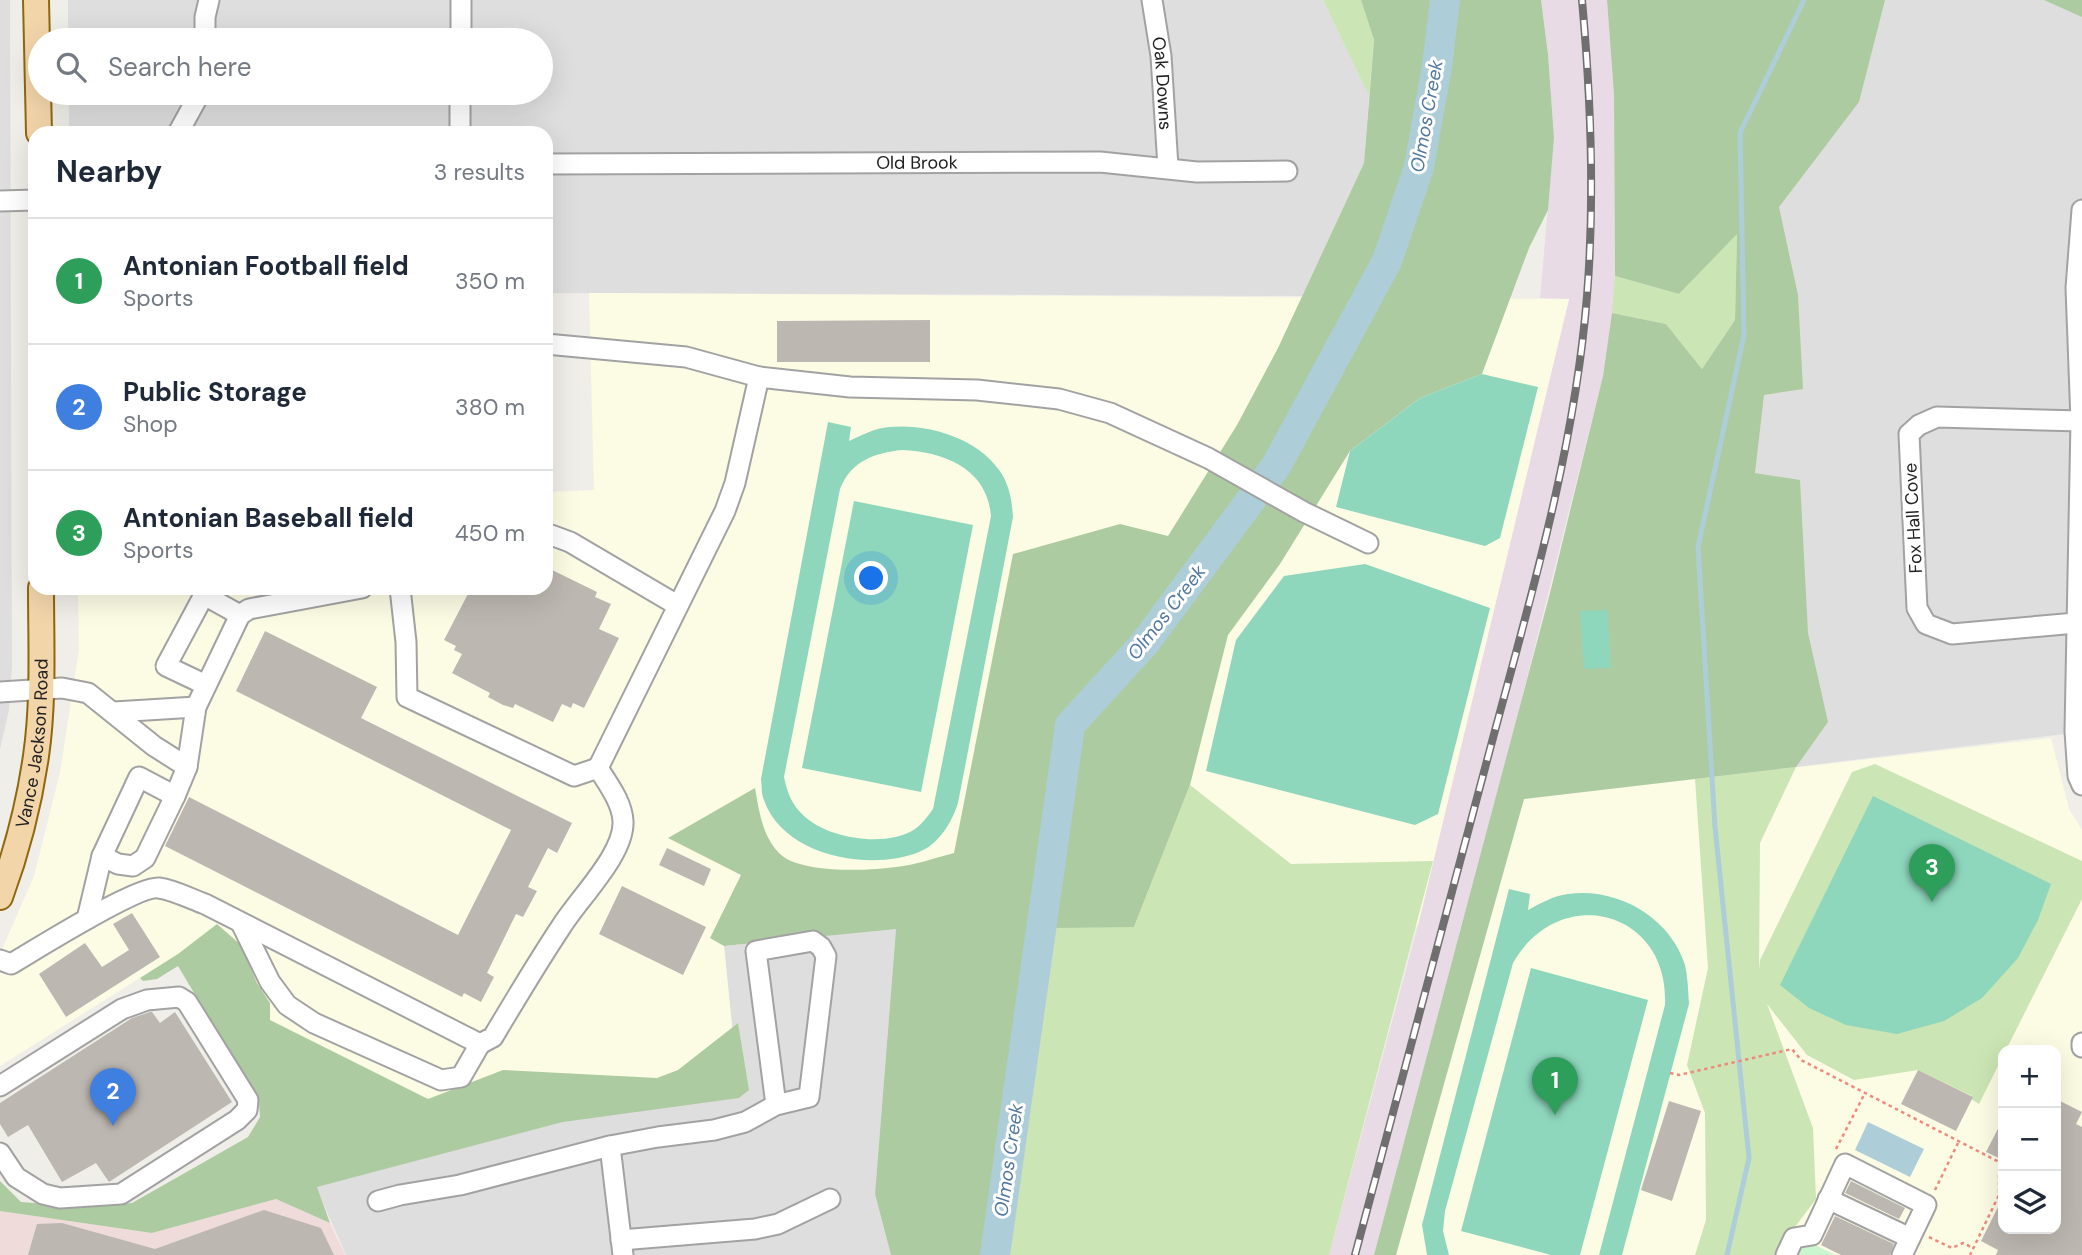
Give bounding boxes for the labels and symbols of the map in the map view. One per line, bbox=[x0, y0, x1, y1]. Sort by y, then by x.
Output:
street label: Oak Downs bbox=[1146, 35, 1178, 131]
water label: Olmos Creek bbox=[1404, 58, 1449, 174]
street label: Old Brook bbox=[876, 151, 958, 175]
street label: Fox Hall Cove bbox=[1898, 462, 1928, 574]
water label: Olmos Creek bbox=[1121, 559, 1211, 665]
your location bbox=[854, 561, 888, 595]
street label: Vance Jackson Road bbox=[10, 658, 54, 831]
pin: 3 bbox=[1909, 844, 1955, 902]
pin: 1 bbox=[1532, 1057, 1578, 1115]
pin: 2 bbox=[90, 1068, 136, 1126]
water label: Olmos Creek bbox=[988, 1102, 1029, 1218]

